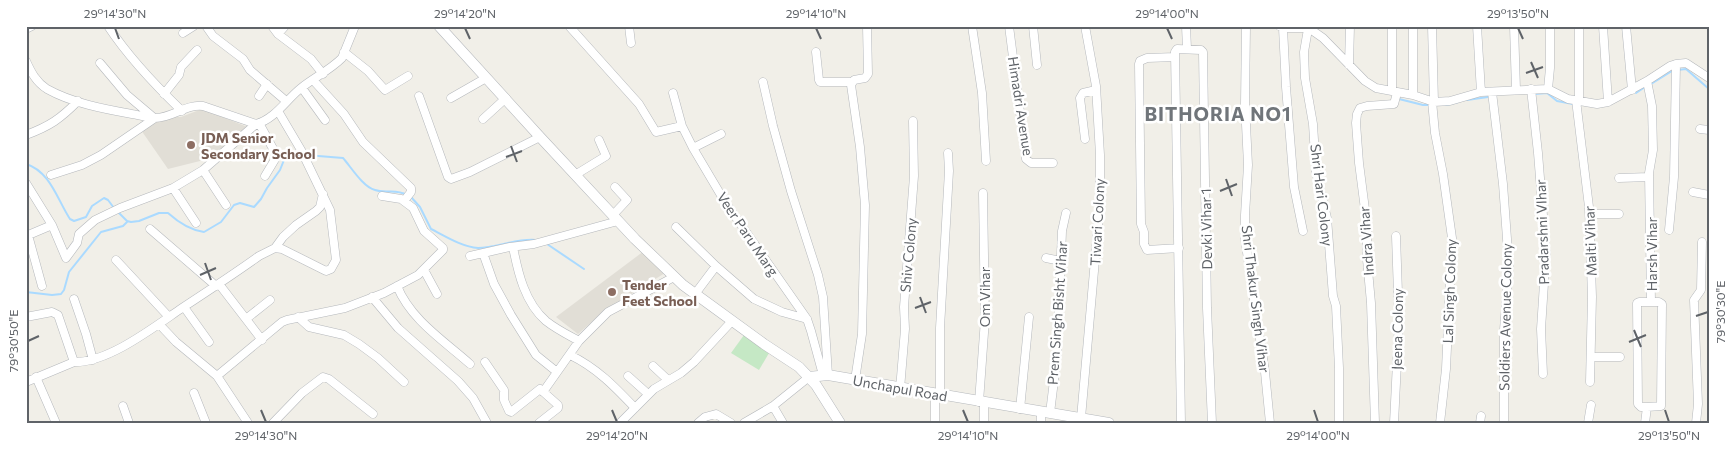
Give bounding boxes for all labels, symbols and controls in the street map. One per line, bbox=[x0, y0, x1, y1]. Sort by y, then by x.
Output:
text: 29°14'30"N bbox=[84, 6, 146, 20]
text: 29°14'20"N bbox=[434, 6, 496, 20]
text: 29°14'10"N bbox=[786, 6, 846, 20]
text: 29°14'00"N bbox=[1135, 6, 1199, 20]
text: 29°13'50"N bbox=[1487, 6, 1549, 20]
street label: Himadri Avenue bbox=[1005, 55, 1037, 157]
district label: BITHORIA NO1 bbox=[1144, 102, 1292, 125]
place label: JDM Senior Secondary School bbox=[201, 129, 316, 162]
marker: JDM Senior Secondary School bbox=[185, 139, 197, 151]
street label: Shri Hari Colony bbox=[1307, 143, 1337, 247]
street label: Tiwari Colony bbox=[1086, 178, 1108, 266]
street label: Pradarshni VIhar bbox=[1532, 179, 1552, 285]
street label: Devki Vihar 1 bbox=[1197, 188, 1215, 270]
street label: Veer Paru Marg bbox=[714, 189, 783, 280]
street label: Indra Vihar bbox=[1355, 205, 1377, 276]
street label: Malti Vihar bbox=[1580, 205, 1600, 276]
street label: Harsh Vihar bbox=[1643, 216, 1660, 291]
street label: Shiv Colony bbox=[896, 217, 920, 293]
street label: Shri Thakur Singh Vihar bbox=[1239, 224, 1274, 374]
street label: Lal Singh Colony bbox=[1439, 238, 1459, 344]
street label: Prem Singh Bisht Vihar bbox=[1043, 240, 1071, 385]
street label: Soldiers Avenue Colony bbox=[1495, 243, 1515, 391]
street label: Om Vihar bbox=[976, 266, 993, 327]
place label: Tender Feet School bbox=[622, 276, 697, 309]
text: 79°30'30"E bbox=[1713, 281, 1727, 343]
marker: Tender Feet School bbox=[606, 286, 618, 298]
street label: Jeena Colony bbox=[1388, 288, 1406, 370]
text: 79°30'50"E bbox=[6, 310, 20, 372]
street label: Unchapul Road bbox=[851, 371, 949, 405]
text: 29°14'30"N bbox=[235, 428, 297, 442]
text: 29°14'20"N bbox=[586, 428, 648, 442]
text: 29°14'10"N bbox=[938, 428, 998, 442]
text: 29°14'00"N bbox=[1286, 428, 1350, 442]
text: 29°13'50"N bbox=[1638, 428, 1700, 442]

